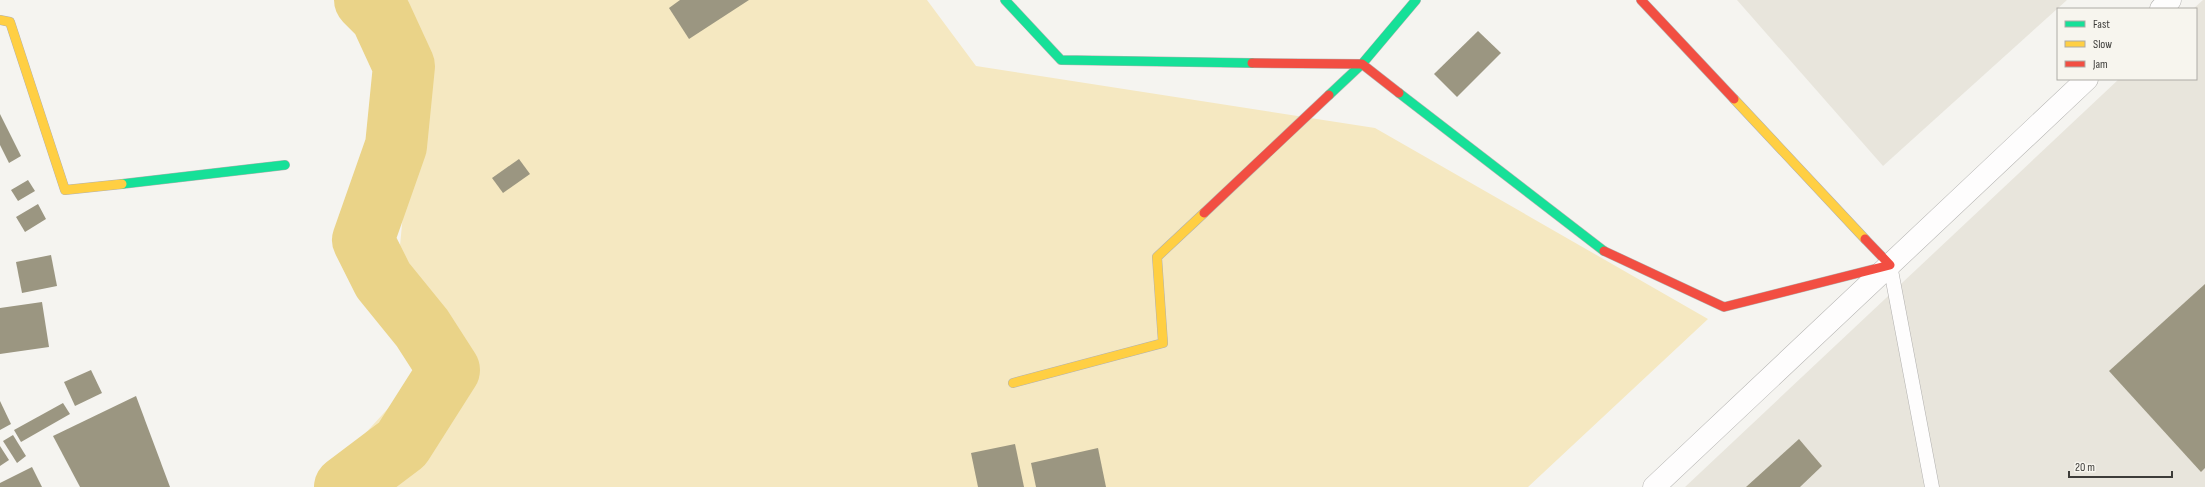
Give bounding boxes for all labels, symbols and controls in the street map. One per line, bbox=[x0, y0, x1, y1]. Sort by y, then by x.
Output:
legend bbox=[2057, 8, 2197, 80]
text: Fast bbox=[2093, 17, 2110, 32]
text: Slow bbox=[2093, 37, 2112, 52]
text: Jam bbox=[2092, 57, 2108, 72]
scale bar bbox=[2069, 453, 2172, 479]
text: 20 m bbox=[2075, 460, 2095, 475]

